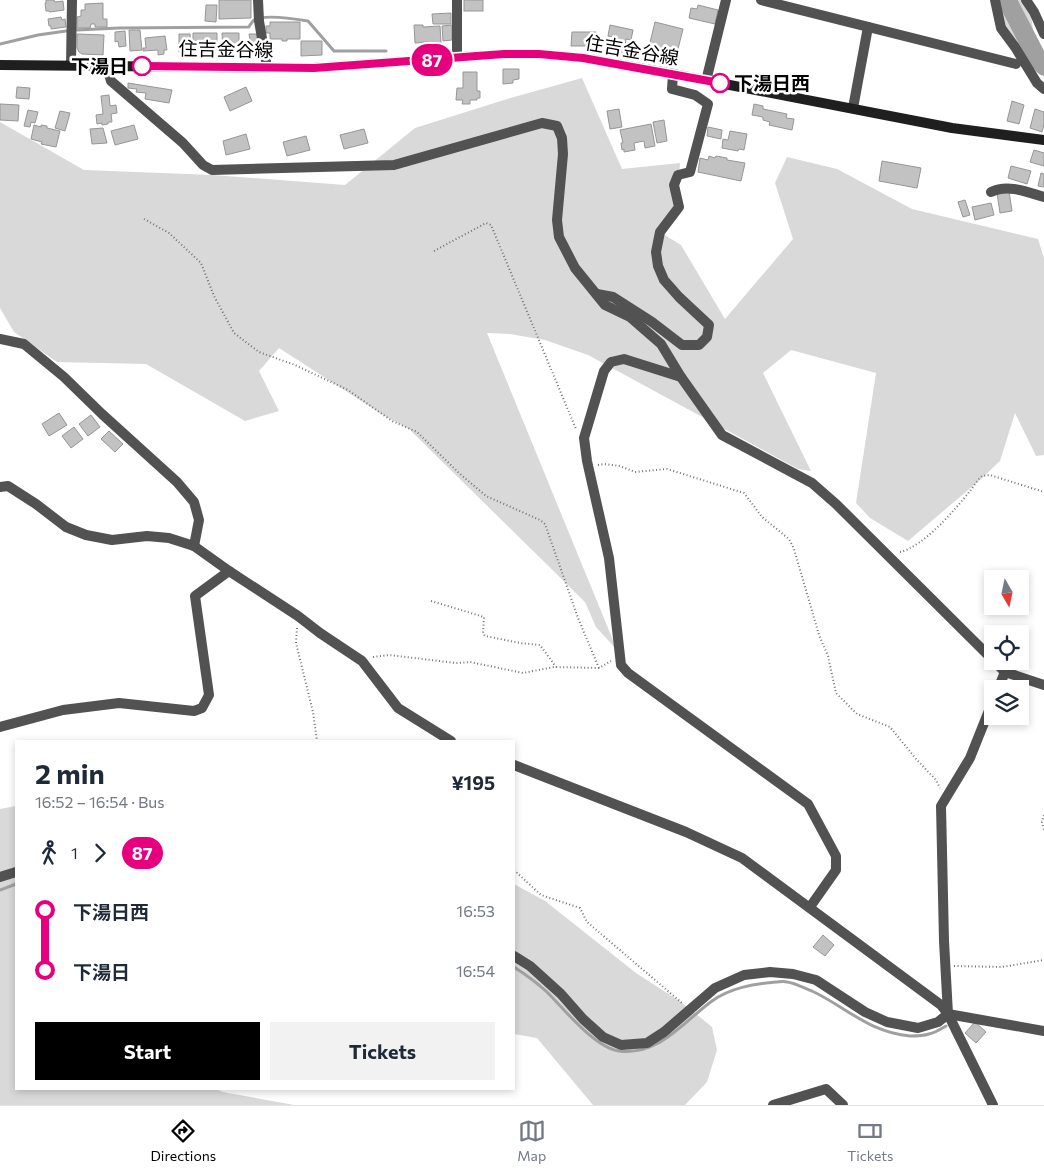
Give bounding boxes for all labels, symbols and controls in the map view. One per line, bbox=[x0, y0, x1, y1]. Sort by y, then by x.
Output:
street label: 住吉金谷線 bbox=[583, 30, 681, 69]
street label: 住吉金谷線 bbox=[178, 36, 274, 61]
line badge: 87 bbox=[410, 44, 454, 76]
text: 87 bbox=[422, 49, 442, 71]
place label: 下湯日 bbox=[71, 54, 128, 77]
marker: 下湯日 bbox=[132, 56, 152, 76]
place label: 下湯日西 bbox=[734, 71, 810, 94]
marker: 下湯日西 bbox=[710, 73, 730, 93]
north arrow bbox=[984, 570, 1029, 615]
map controls bbox=[984, 570, 1029, 725]
button: locate bbox=[984, 625, 1029, 670]
button: layers bbox=[984, 680, 1029, 725]
text: 2 min bbox=[35, 756, 105, 790]
text: ¥195 bbox=[451, 771, 495, 794]
text: 16:52 – 16:54 · Bus bbox=[35, 792, 165, 811]
icon: walk bbox=[35, 839, 63, 867]
icon: forward bbox=[86, 839, 114, 867]
text: 87 bbox=[132, 842, 153, 864]
text: 1 bbox=[71, 843, 78, 862]
text: 下湯日西 bbox=[73, 900, 149, 923]
text: 16:53 bbox=[456, 901, 495, 920]
text: 下湯日 bbox=[73, 960, 130, 983]
text: 16:54 bbox=[456, 961, 495, 980]
button: Start bbox=[35, 1022, 260, 1080]
button: Tickets bbox=[270, 1022, 495, 1080]
tab: Directions bbox=[151, 1117, 216, 1164]
tab: Map bbox=[517, 1117, 546, 1164]
tab: Tickets bbox=[847, 1117, 893, 1164]

